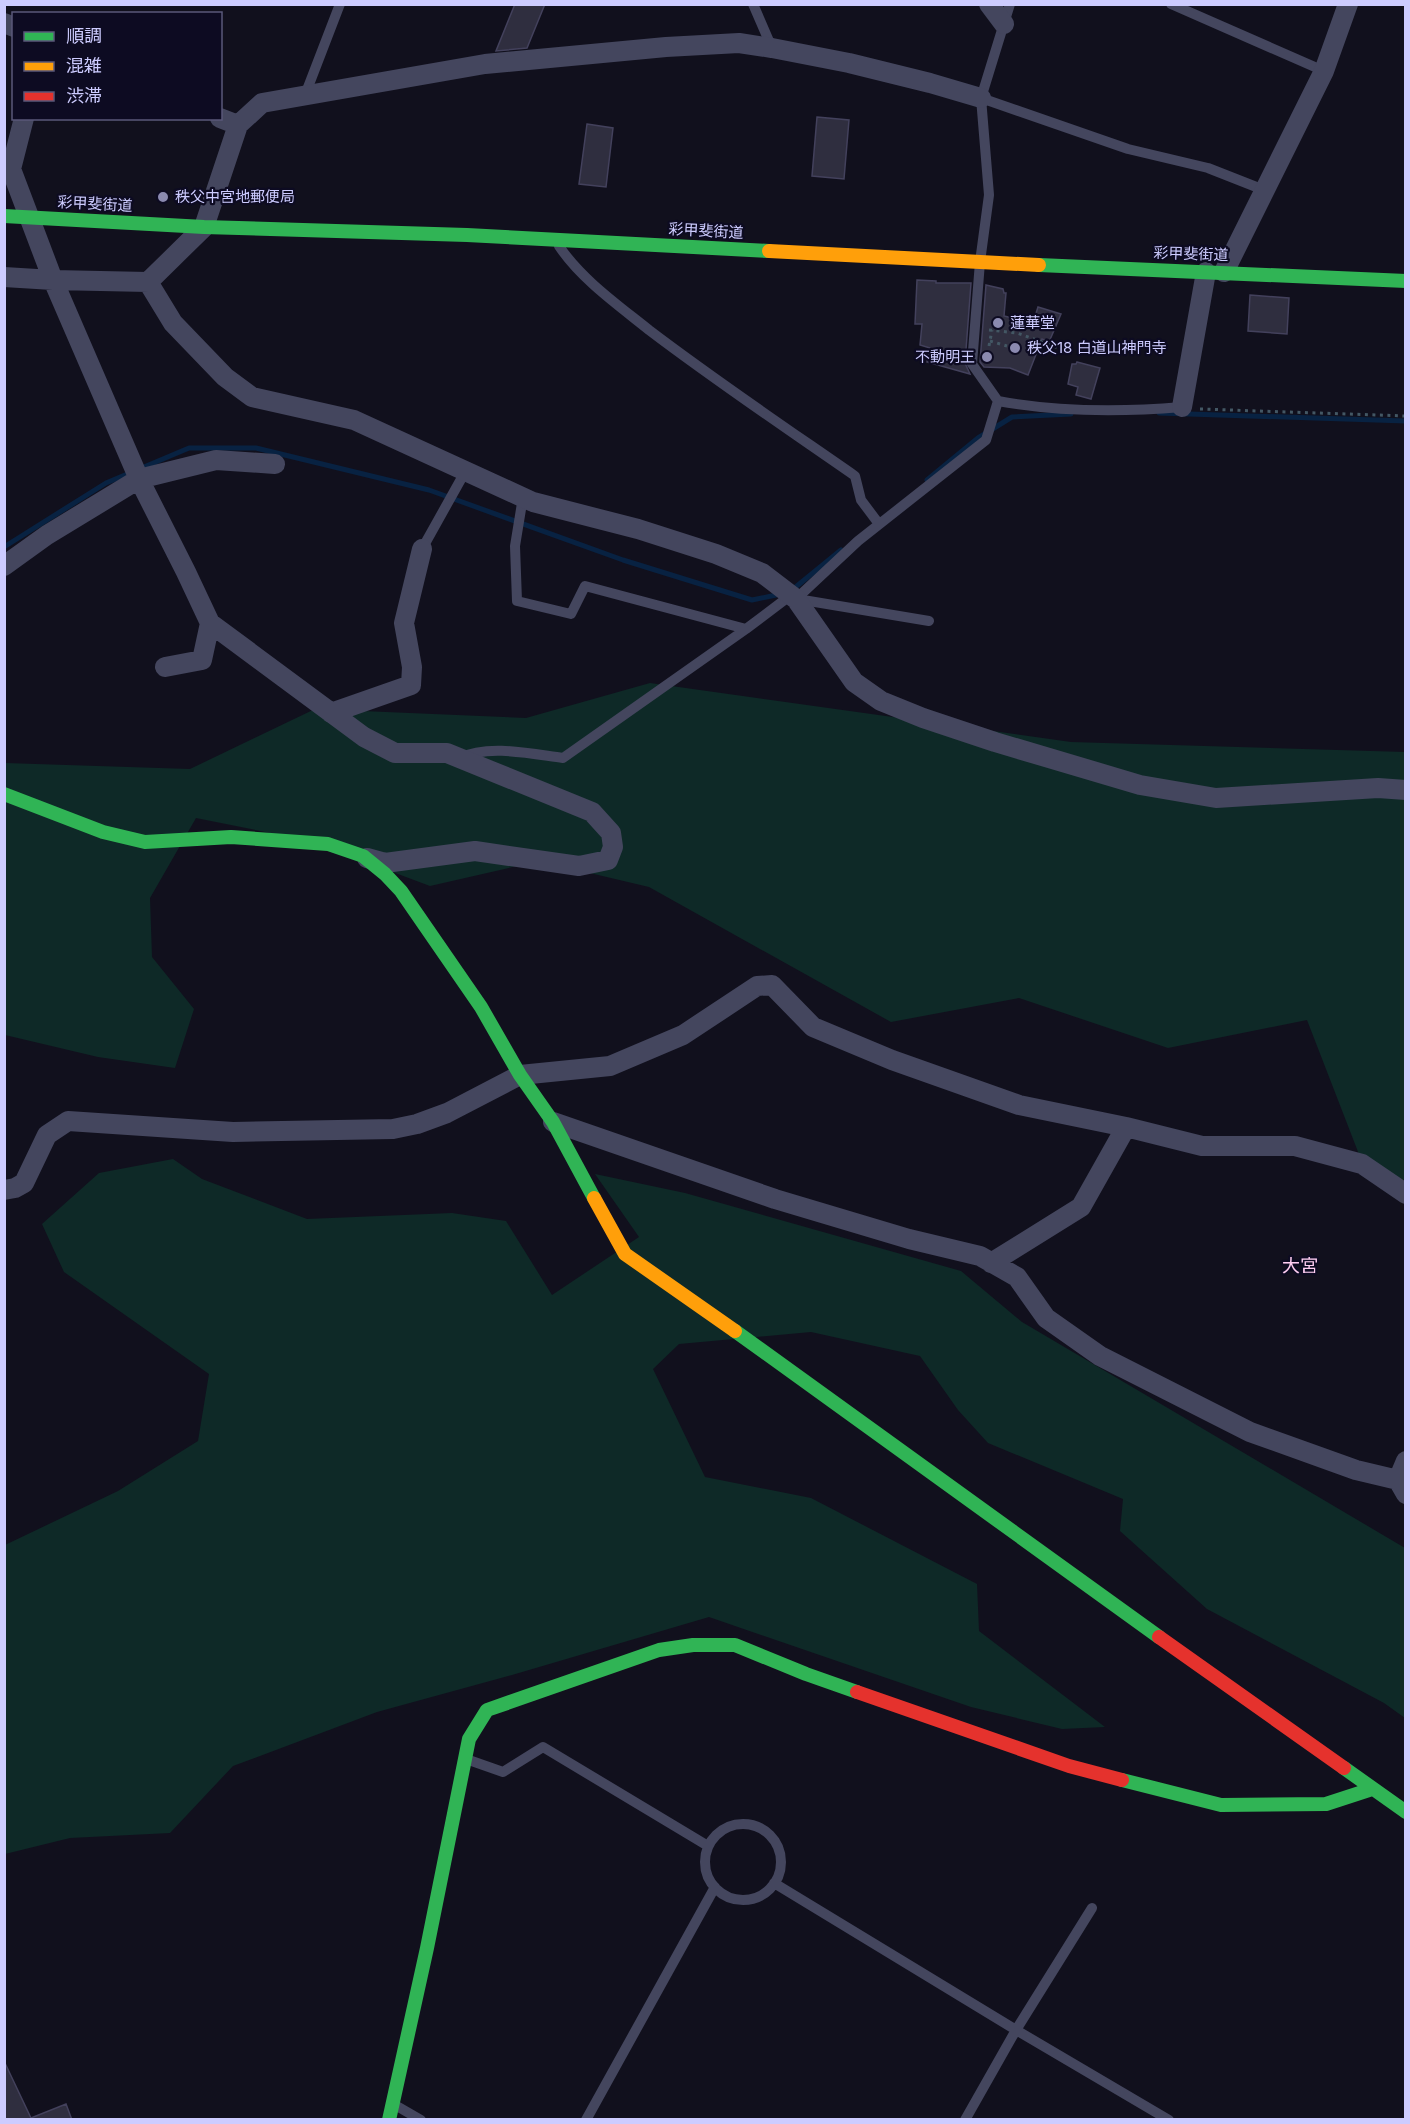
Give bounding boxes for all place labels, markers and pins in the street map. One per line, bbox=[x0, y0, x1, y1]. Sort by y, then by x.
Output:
place label: 秩父中宮地郵便局 bbox=[175, 187, 295, 206]
marker: 秩父中宮地郵便局 bbox=[156, 190, 170, 204]
place label: 蓮華堂 bbox=[1010, 313, 1055, 332]
marker: 蓮華堂 bbox=[991, 316, 1005, 330]
place label: 秩父18 白道山神門寺 bbox=[1027, 338, 1167, 357]
marker: 秩父18 白道山神門寺 bbox=[1008, 341, 1022, 355]
place label: 不動明王 bbox=[915, 347, 975, 366]
marker: 不動明王 bbox=[980, 350, 994, 364]

